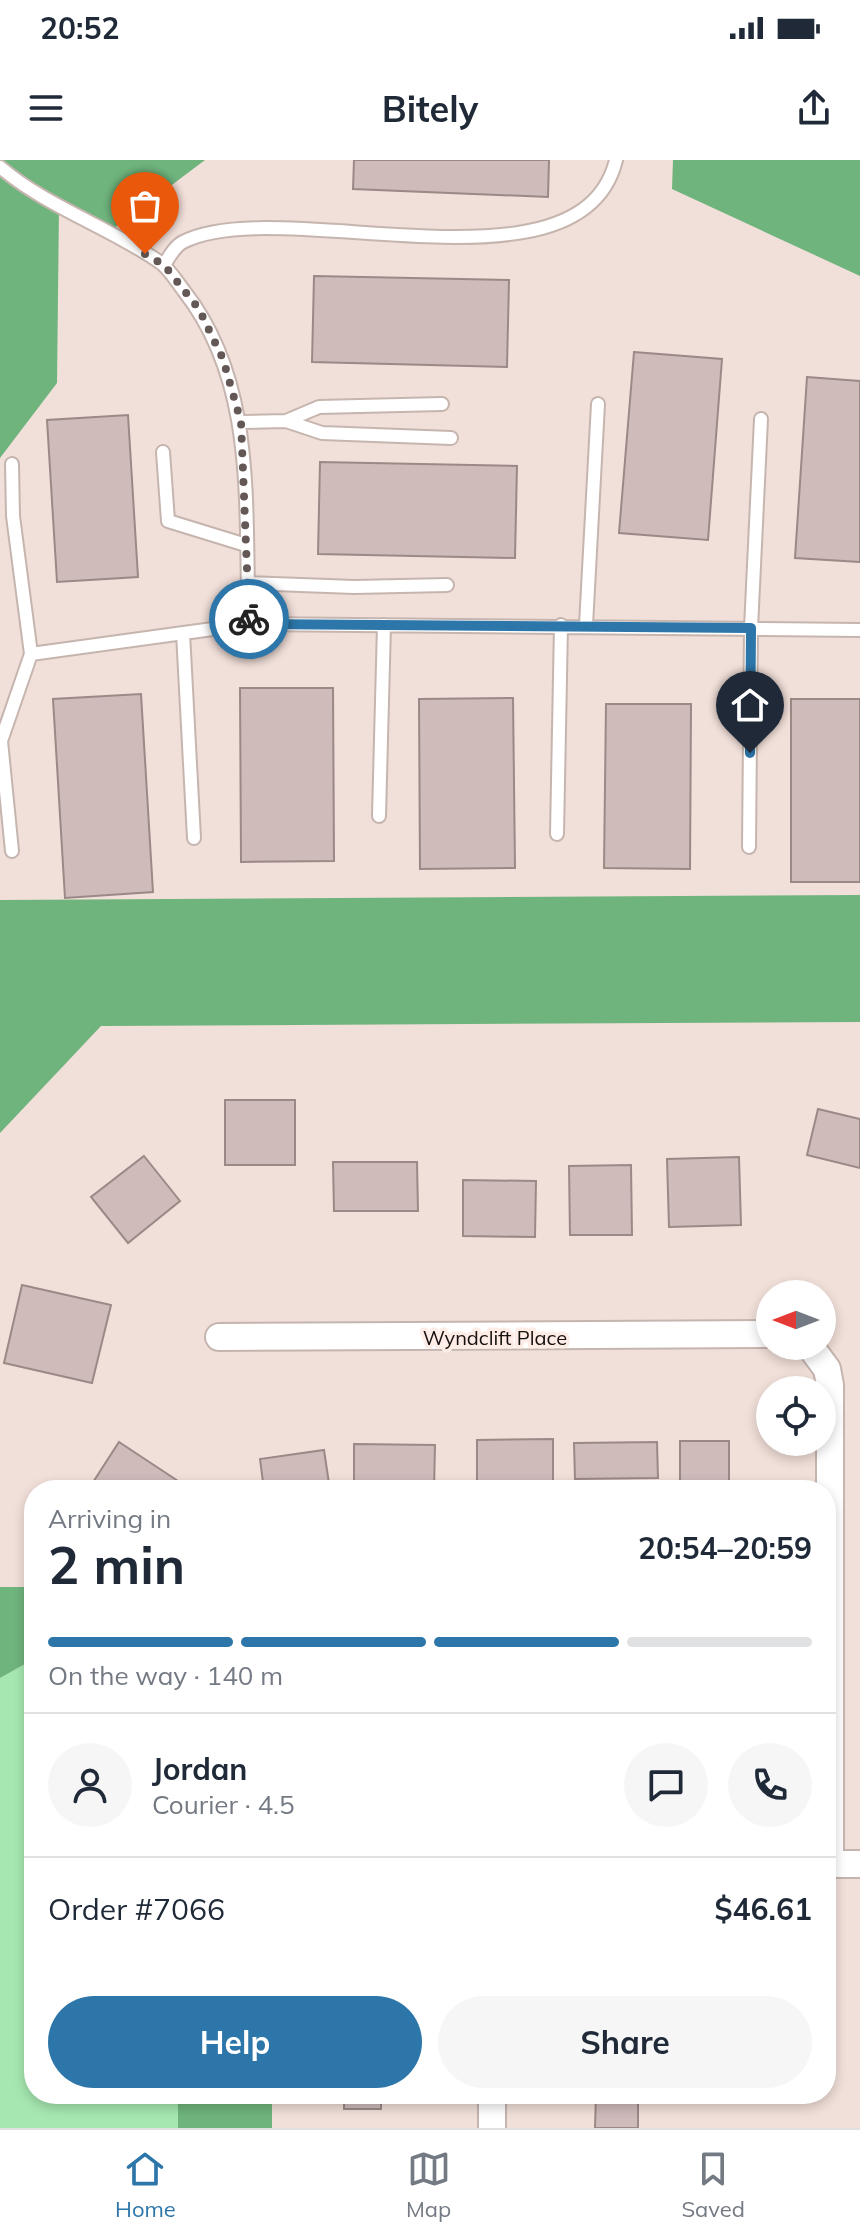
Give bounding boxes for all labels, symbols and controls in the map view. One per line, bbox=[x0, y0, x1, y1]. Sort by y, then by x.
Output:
text: 20:52 bbox=[40, 9, 119, 47]
icon: menu bbox=[24, 86, 68, 130]
text: Bitely bbox=[382, 86, 478, 131]
icon: share bbox=[792, 86, 836, 130]
pin bbox=[111, 172, 179, 254]
icon: bag bbox=[123, 184, 167, 228]
courier bbox=[209, 579, 289, 659]
icon: bike bbox=[227, 597, 271, 641]
pin bbox=[716, 671, 784, 753]
icon: home bbox=[728, 683, 772, 727]
north arrow bbox=[756, 1280, 836, 1360]
map controls bbox=[756, 1280, 836, 1456]
street label: Wyndclift Place bbox=[423, 1325, 567, 1350]
button: locate bbox=[756, 1376, 836, 1456]
text: Arriving in bbox=[48, 1502, 171, 1535]
text: 20:54–20:59 bbox=[638, 1529, 812, 1567]
text: 2 min bbox=[48, 1532, 185, 1597]
text: On the way · 140 m bbox=[48, 1659, 283, 1692]
button: person bbox=[48, 1743, 132, 1827]
button: chat bbox=[624, 1743, 708, 1827]
button: phone bbox=[728, 1743, 812, 1827]
text: Jordan bbox=[152, 1750, 247, 1788]
text: Courier · 4.5 bbox=[152, 1788, 295, 1821]
text: Order #7066 bbox=[48, 1890, 225, 1928]
text: $46.61 bbox=[715, 1890, 812, 1928]
button: Help bbox=[48, 1996, 422, 2088]
button: Share bbox=[438, 1996, 812, 2088]
tab: Home bbox=[115, 2147, 176, 2223]
tab: Map bbox=[406, 2147, 451, 2223]
tab: Saved bbox=[681, 2147, 745, 2223]

